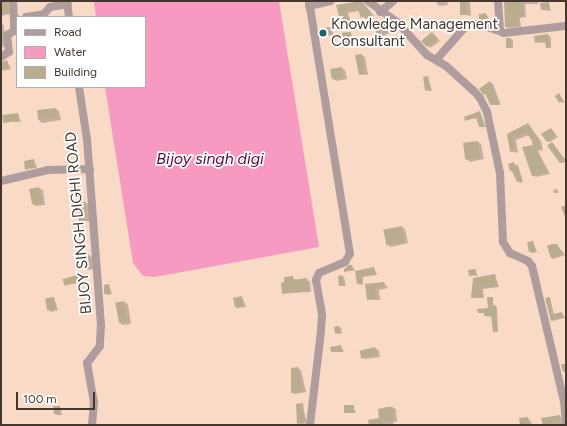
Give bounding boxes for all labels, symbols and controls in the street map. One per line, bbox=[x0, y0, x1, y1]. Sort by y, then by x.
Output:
place label: Knowledge Management Consultant bbox=[331, 15, 498, 50]
legend bbox=[16, 16, 146, 88]
text: Road bbox=[54, 25, 82, 39]
marker: Knowledge Management Consultant bbox=[318, 28, 328, 38]
text: Water bbox=[54, 45, 86, 59]
text: Building bbox=[54, 65, 97, 79]
street label: BIJOY SINGH DIGHI ROAD bbox=[62, 131, 96, 315]
water label: Bijoy singh digi bbox=[156, 149, 264, 169]
scale bar bbox=[18, 384, 97, 410]
text: 100 m bbox=[23, 392, 57, 406]

